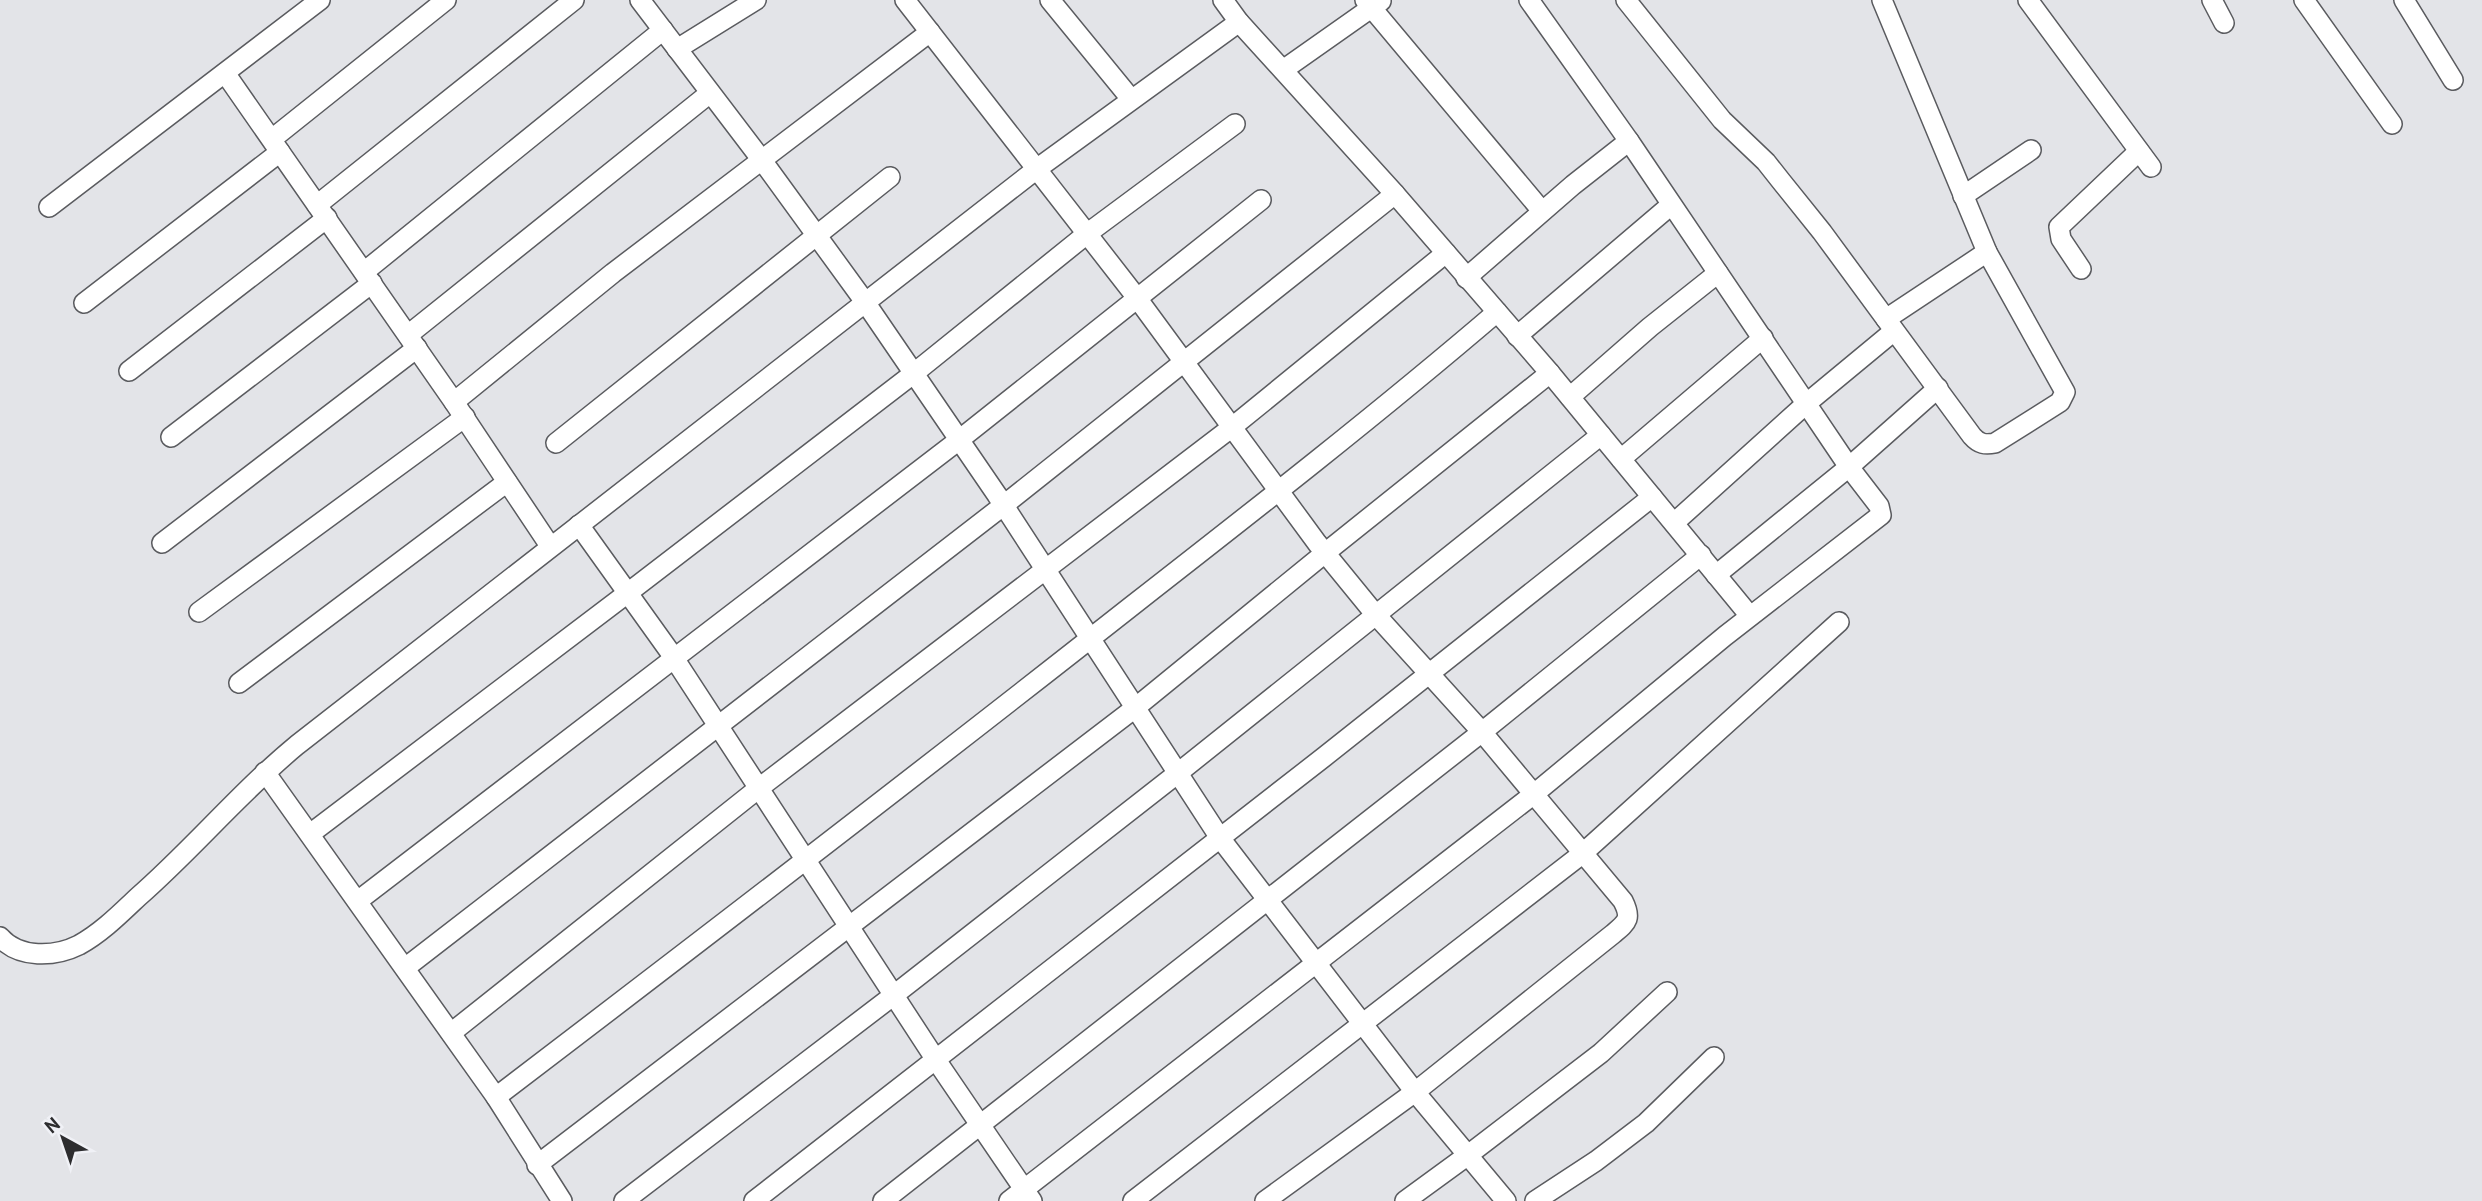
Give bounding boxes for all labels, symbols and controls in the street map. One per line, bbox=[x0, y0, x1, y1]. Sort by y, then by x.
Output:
north arrow bbox=[28, 1103, 98, 1173]
text: N bbox=[40, 1112, 65, 1138]

